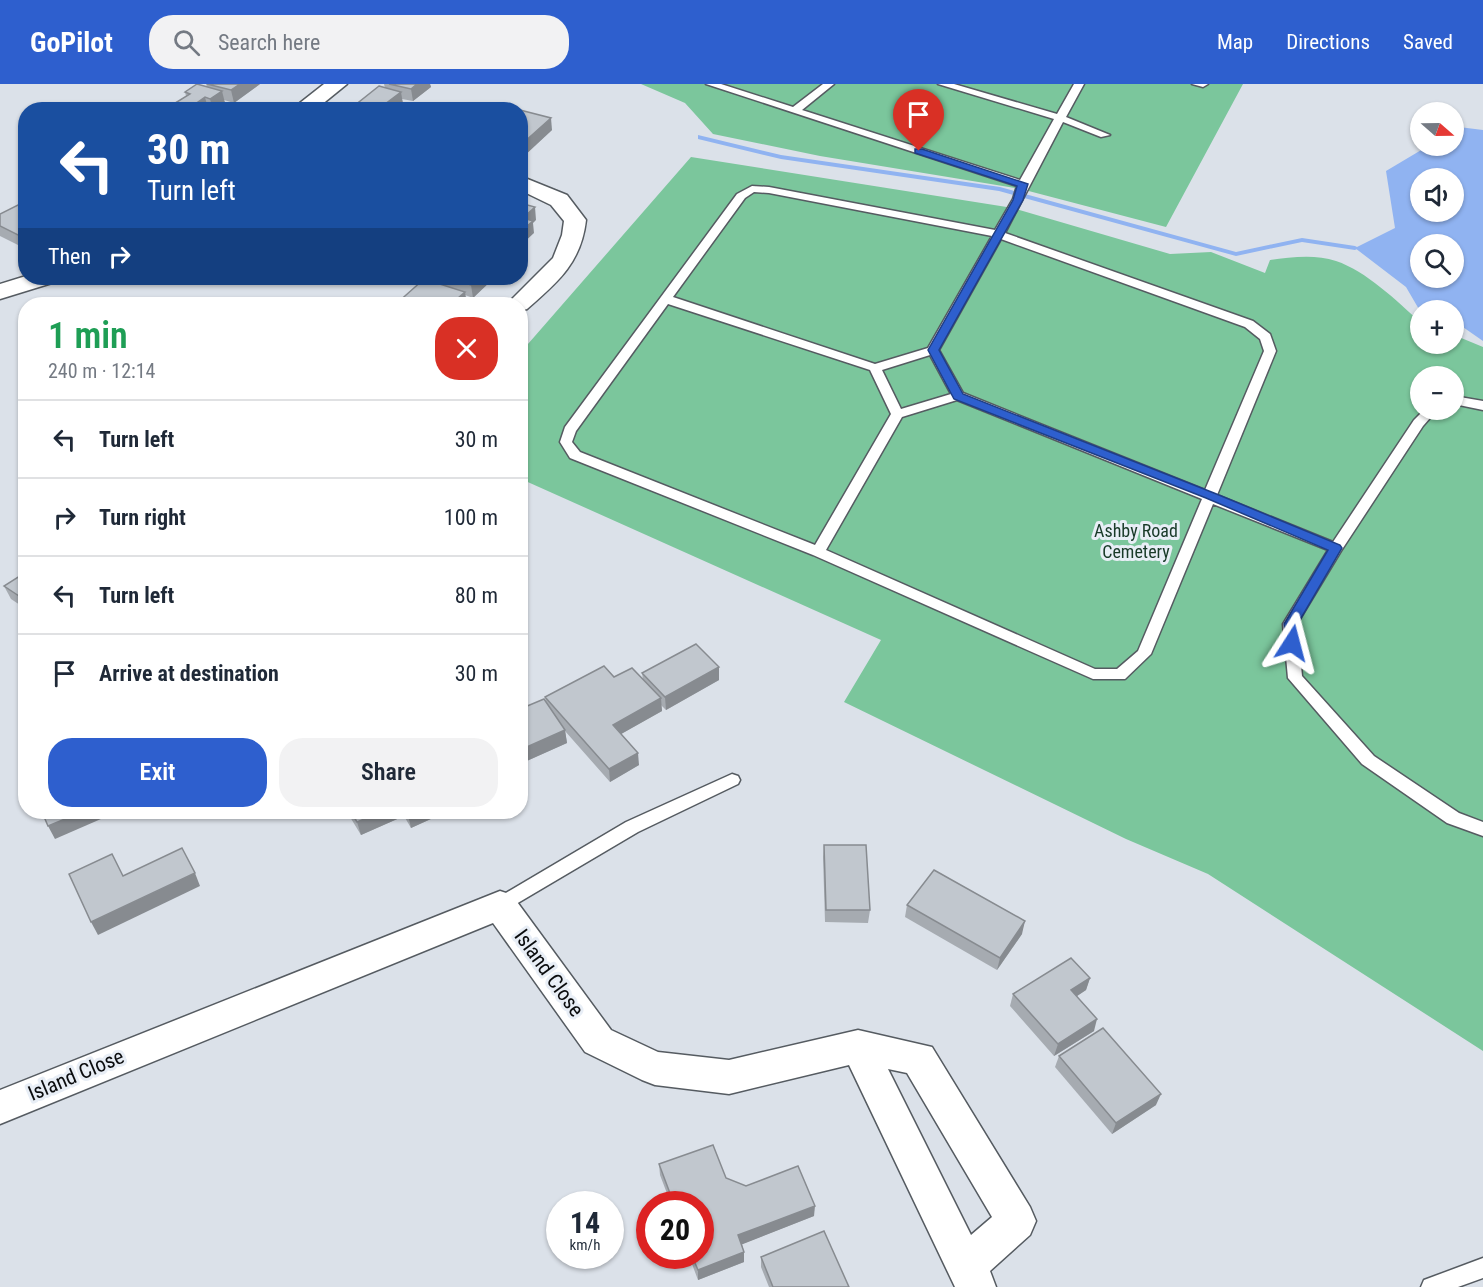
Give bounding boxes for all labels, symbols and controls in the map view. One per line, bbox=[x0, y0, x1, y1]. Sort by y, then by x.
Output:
search box bbox=[149, 15, 569, 69]
text: GoPilot bbox=[30, 26, 113, 59]
icon: search bbox=[170, 26, 203, 59]
text: Search here bbox=[218, 30, 320, 55]
text: Map bbox=[1217, 30, 1253, 54]
text: Directions bbox=[1286, 30, 1370, 54]
text: Saved bbox=[1403, 30, 1453, 54]
pin bbox=[893, 89, 944, 151]
icon: arrive bbox=[902, 98, 935, 131]
north arrow bbox=[1410, 102, 1464, 156]
map controls bbox=[1410, 102, 1464, 420]
text: 30 m bbox=[147, 125, 230, 174]
icon: left bbox=[48, 126, 126, 204]
button: sound bbox=[1410, 168, 1464, 222]
text: Turn left bbox=[147, 175, 236, 207]
button: search bbox=[1410, 234, 1464, 288]
icon: right bbox=[103, 240, 136, 273]
text: Then bbox=[48, 244, 91, 269]
button: + bbox=[1410, 300, 1464, 354]
text: 1 min bbox=[48, 315, 128, 357]
button: close bbox=[435, 317, 498, 380]
text: 240 m · 12:14 bbox=[48, 359, 155, 383]
button: − bbox=[1410, 366, 1464, 420]
icon: left bbox=[48, 423, 81, 456]
text: Turn left bbox=[99, 427, 174, 452]
text: 30 m bbox=[455, 427, 498, 452]
icon: right bbox=[48, 501, 81, 534]
text: Turn right bbox=[99, 505, 186, 530]
text: 100 m bbox=[444, 505, 498, 530]
park label: Ashby Road Cemetery bbox=[1094, 520, 1178, 562]
icon: left bbox=[48, 579, 81, 612]
text: Turn left bbox=[99, 583, 174, 608]
text: 80 m bbox=[455, 583, 498, 608]
position arrow bbox=[1260, 611, 1324, 675]
icon: arrive bbox=[48, 657, 81, 690]
text: Arrive at destination bbox=[99, 661, 279, 686]
text: 30 m bbox=[455, 661, 498, 686]
button: Exit bbox=[48, 738, 267, 807]
button: Share bbox=[279, 738, 498, 807]
street label: Island Close bbox=[509, 925, 589, 1021]
street label: Island Close bbox=[24, 1044, 128, 1106]
speed limit sign: 20 bbox=[636, 1191, 714, 1269]
text: 14 bbox=[570, 1205, 600, 1240]
text: km/h bbox=[570, 1236, 600, 1254]

